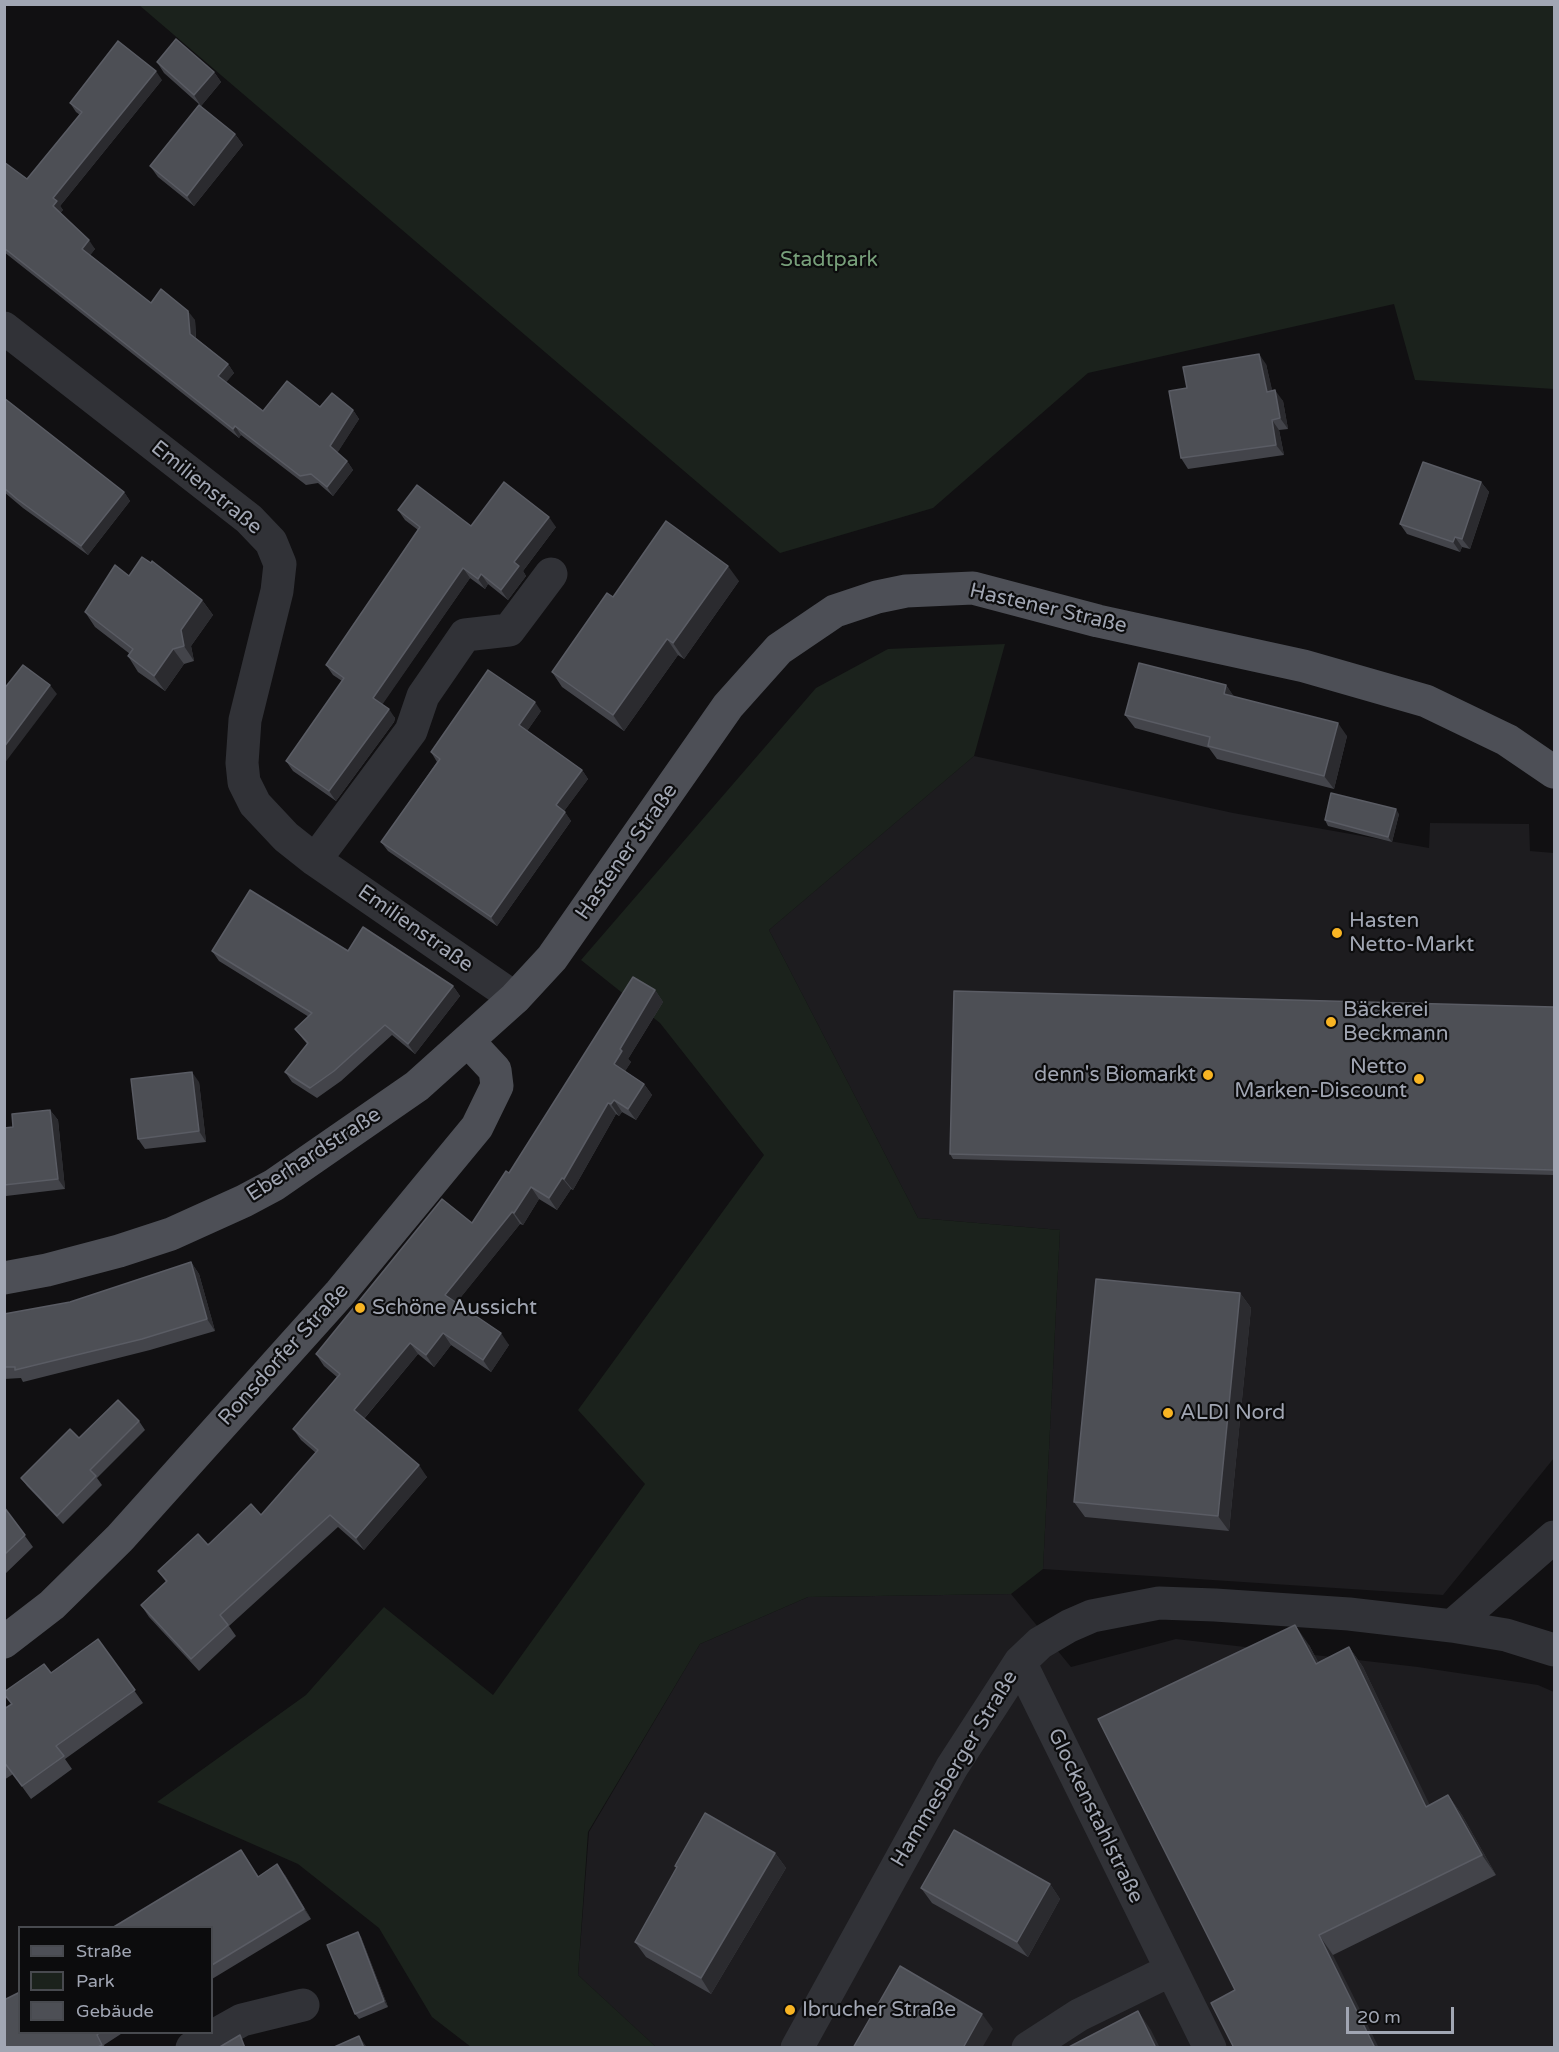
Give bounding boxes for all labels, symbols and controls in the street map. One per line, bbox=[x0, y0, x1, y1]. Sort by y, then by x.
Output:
park label: Stadtpark bbox=[780, 247, 878, 273]
street label: Emilienstraße bbox=[145, 436, 267, 540]
street label: Hastener Straße bbox=[967, 579, 1129, 639]
street label: Hastener Straße bbox=[571, 779, 683, 925]
street label: Emilienstraße bbox=[352, 880, 478, 978]
place label: Hasten Netto-Markt bbox=[1349, 908, 1474, 958]
marker: Hasten Netto-Markt bbox=[1330, 926, 1344, 940]
place label: Bäckerei Beckmann bbox=[1343, 997, 1449, 1047]
marker: Bäckerei Beckmann bbox=[1324, 1015, 1338, 1029]
place label: Netto Marken-Discount bbox=[1234, 1054, 1407, 1104]
place label: denn's Biomarkt bbox=[1034, 1062, 1196, 1088]
marker: denn's Biomarkt bbox=[1201, 1068, 1215, 1082]
marker: Netto Marken-Discount bbox=[1412, 1072, 1426, 1086]
street label: Eberhardstraße bbox=[242, 1102, 386, 1208]
street label: Ronsdorfer Straße bbox=[214, 1279, 354, 1431]
place label: Schöne Aussicht bbox=[372, 1295, 537, 1321]
marker: Schöne Aussicht bbox=[353, 1301, 367, 1315]
place label: ALDI Nord bbox=[1180, 1400, 1285, 1426]
marker: ALDI Nord bbox=[1161, 1406, 1175, 1420]
street label: Hammesberger Straße bbox=[886, 1666, 1024, 1872]
street label: Glockenstahlstraße bbox=[1042, 1724, 1148, 1908]
legend bbox=[18, 1926, 213, 2034]
text: Straße bbox=[76, 1940, 132, 1962]
text: Park bbox=[76, 1970, 114, 1992]
scale bar bbox=[1349, 1995, 1457, 2033]
place label: Ibrucher Straße bbox=[802, 1997, 956, 2023]
text: Gebäude bbox=[76, 2000, 154, 2022]
marker: Ibrucher Straße bbox=[783, 2003, 797, 2017]
text: 20 m bbox=[1357, 2006, 1401, 2028]

